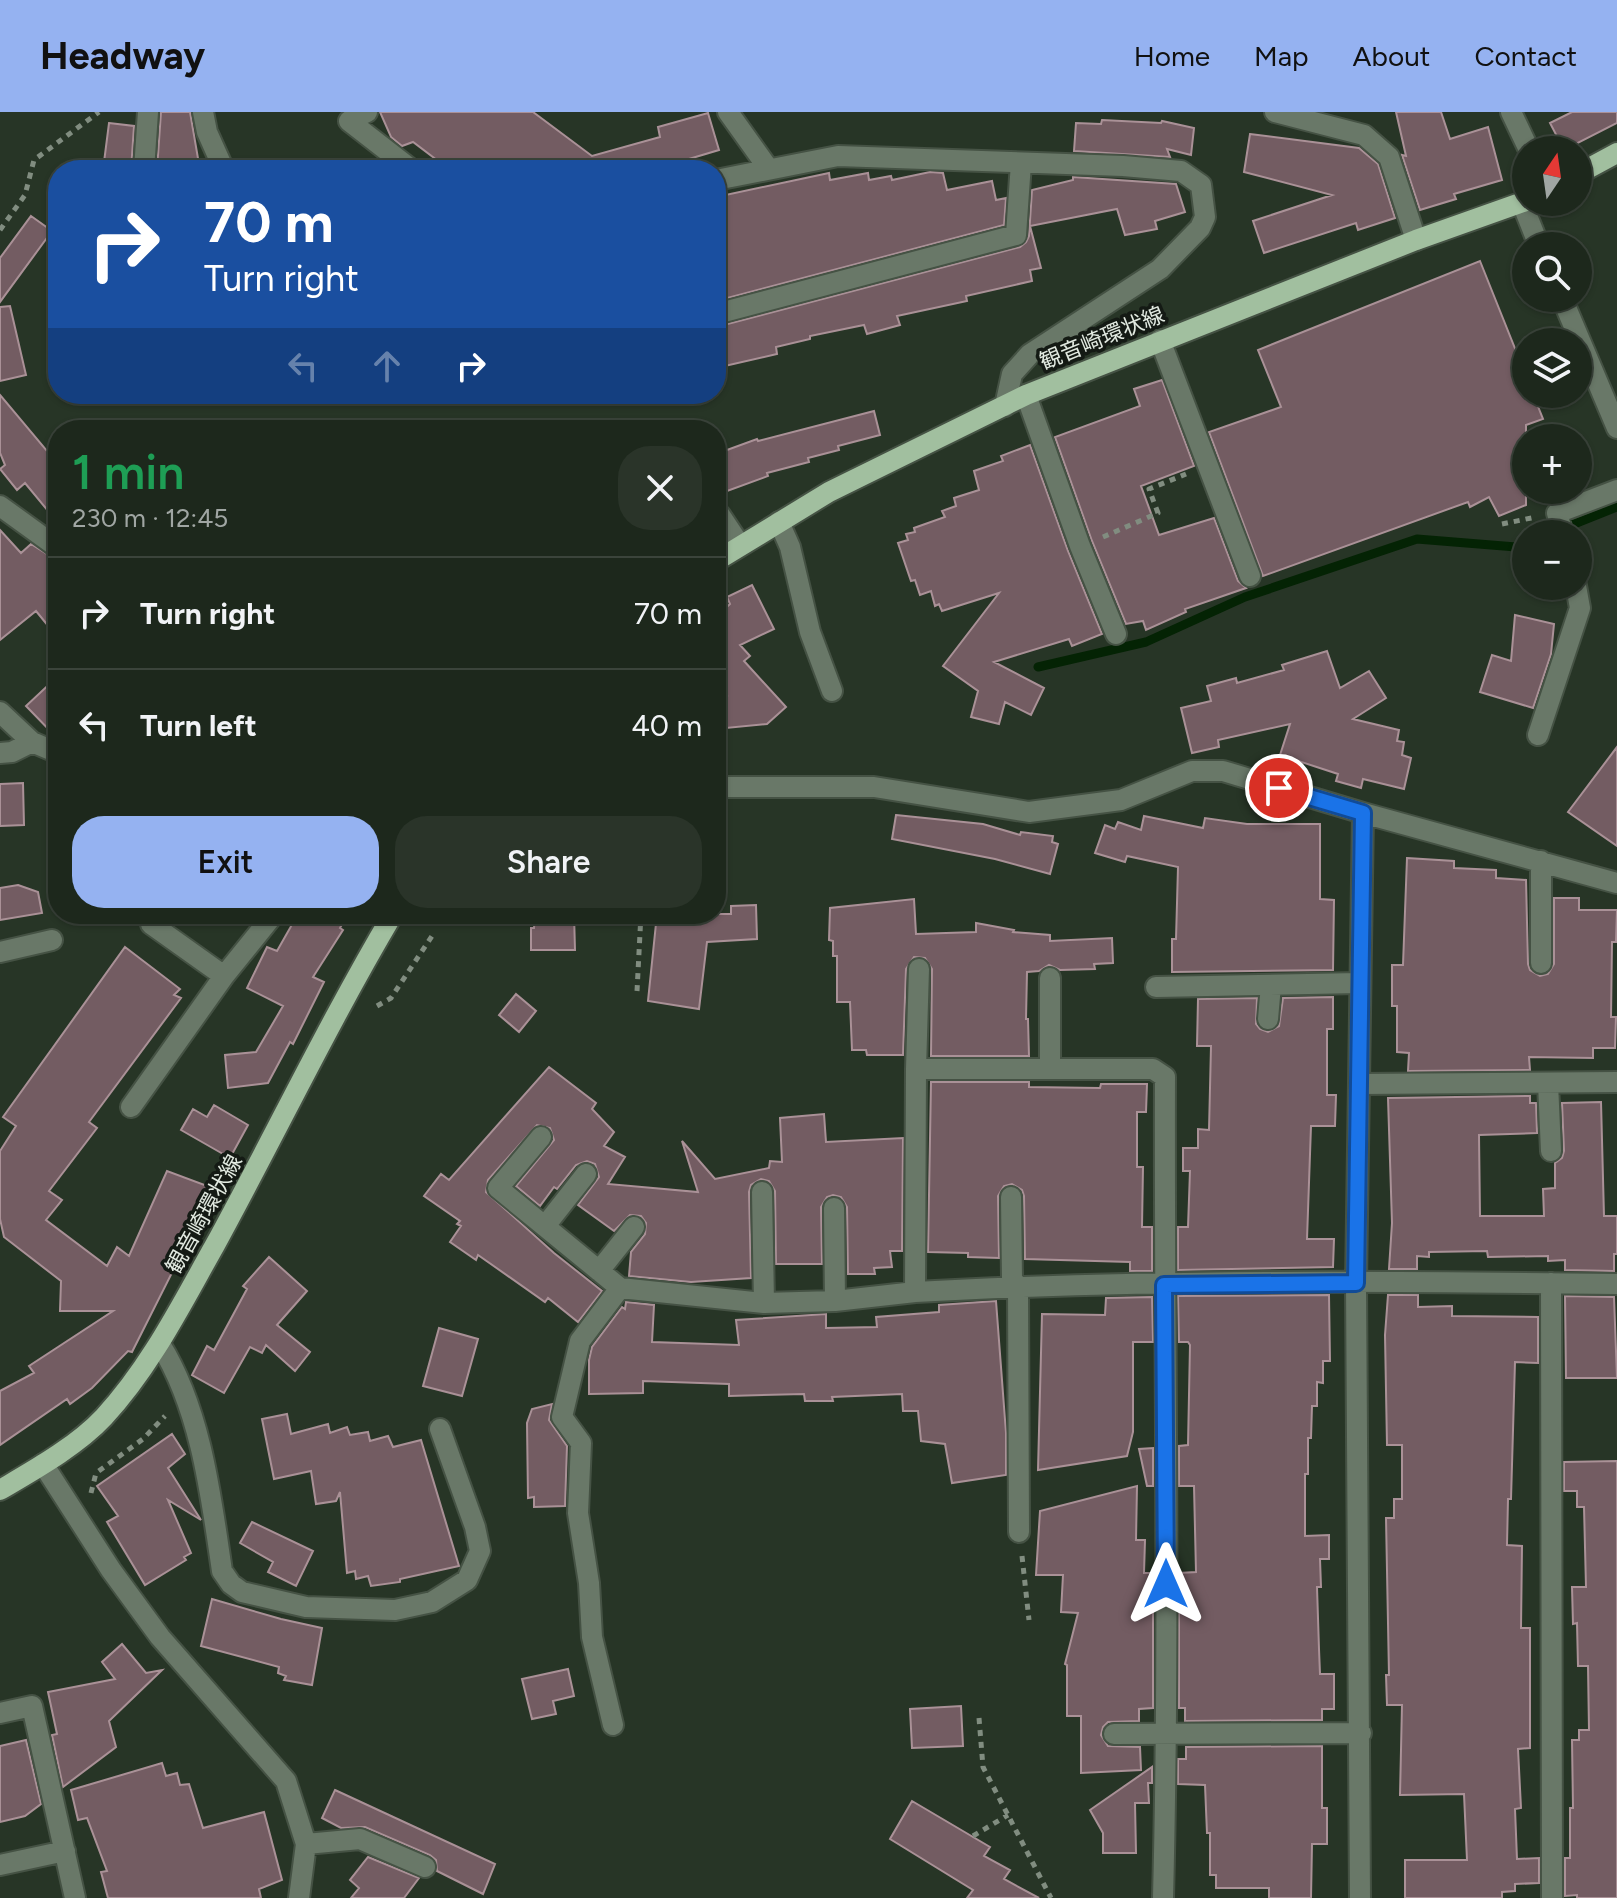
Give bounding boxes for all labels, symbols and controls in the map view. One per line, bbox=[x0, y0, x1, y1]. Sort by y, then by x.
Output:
text: Headway bbox=[40, 33, 205, 79]
text: Home bbox=[1134, 39, 1210, 73]
text: Map bbox=[1254, 39, 1309, 73]
text: About bbox=[1353, 39, 1430, 73]
text: Contact bbox=[1474, 39, 1577, 73]
north arrow bbox=[1512, 136, 1592, 216]
map controls bbox=[1512, 136, 1592, 600]
text: 70 m bbox=[204, 189, 334, 256]
icon: right bbox=[72, 192, 176, 296]
button: search bbox=[1512, 232, 1592, 312]
text: Turn right bbox=[204, 257, 359, 300]
street label: 観音崎環状線 bbox=[1036, 301, 1168, 375]
button: layers bbox=[1512, 328, 1592, 408]
icon: left bbox=[281, 344, 325, 388]
icon: ahead bbox=[365, 344, 409, 388]
icon: right bbox=[449, 344, 493, 388]
button: + bbox=[1512, 424, 1592, 504]
text: 1 min bbox=[72, 443, 184, 501]
button: close bbox=[618, 446, 702, 530]
text: 230 m · 12:45 bbox=[72, 502, 228, 534]
button: − bbox=[1512, 520, 1592, 600]
icon: right bbox=[72, 591, 116, 635]
text: Turn right bbox=[140, 595, 275, 632]
text: 70 m bbox=[634, 595, 702, 632]
icon: left bbox=[72, 703, 116, 747]
text: Turn left bbox=[140, 707, 257, 744]
text: 40 m bbox=[631, 707, 702, 744]
pin bbox=[1245, 754, 1313, 822]
icon: arrive bbox=[1257, 766, 1301, 810]
button: Exit bbox=[72, 816, 379, 908]
button: Share bbox=[395, 816, 702, 908]
street label: 観音崎環状線 bbox=[160, 1150, 248, 1278]
position arrow bbox=[1124, 1542, 1208, 1626]

